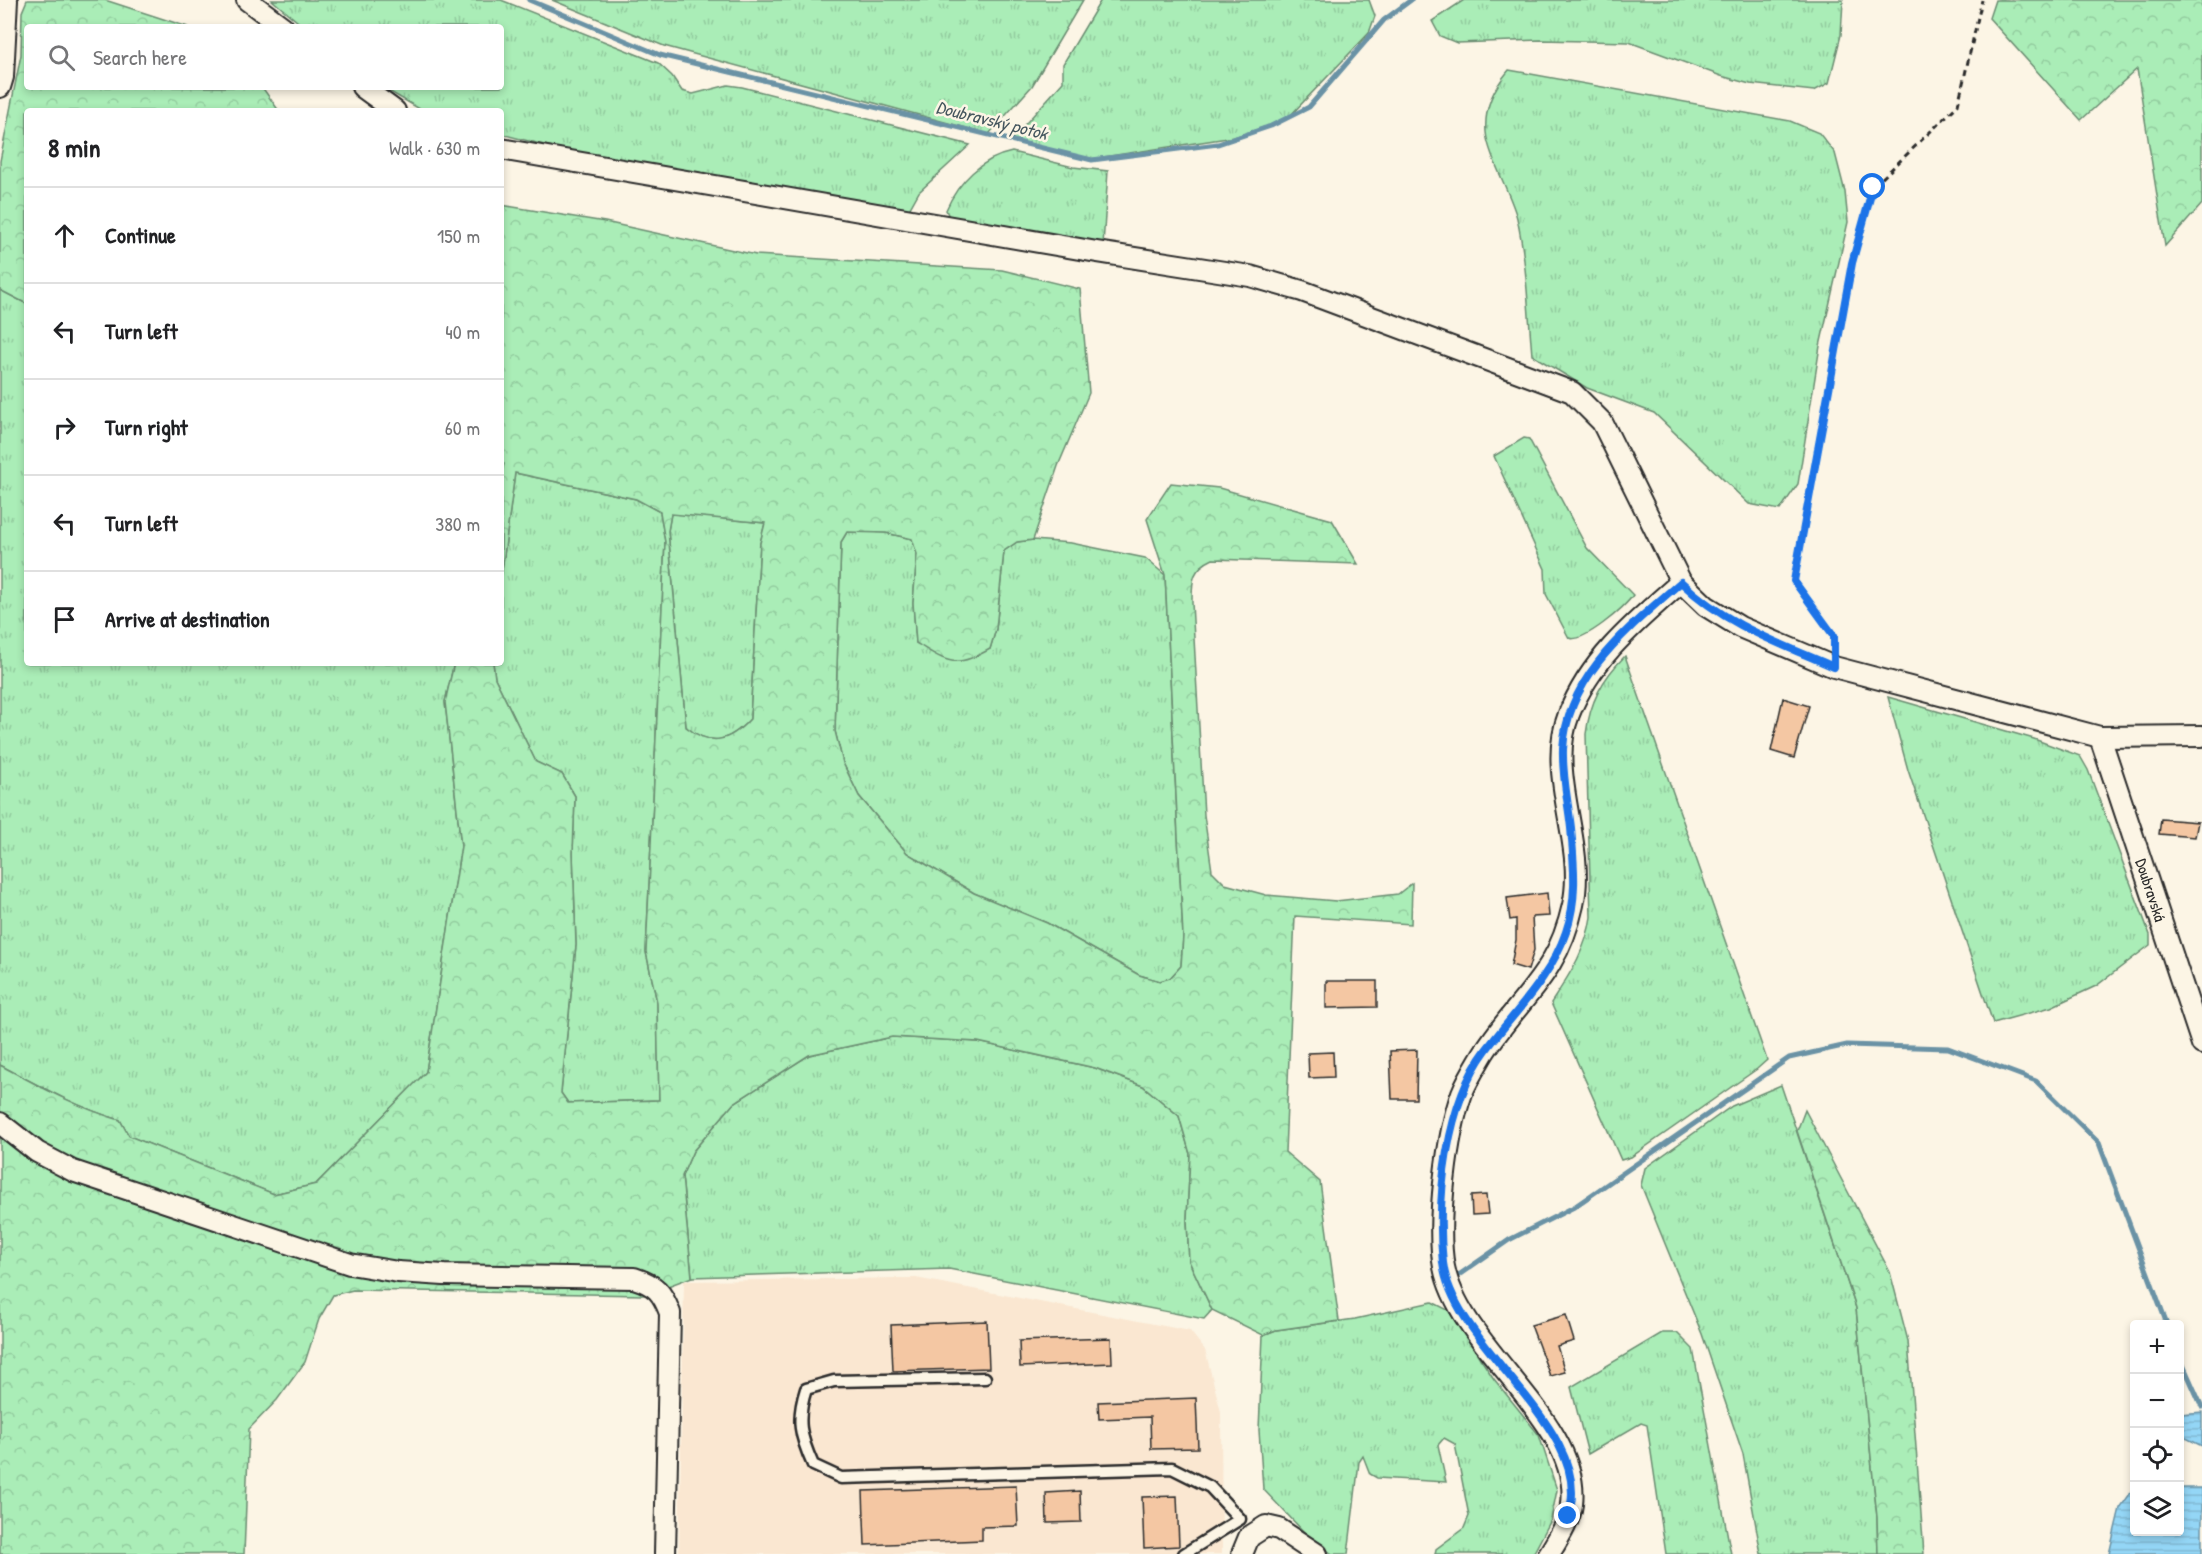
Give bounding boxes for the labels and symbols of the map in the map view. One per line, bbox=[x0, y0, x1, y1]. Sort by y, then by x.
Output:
water label: Doubravský potok bbox=[934, 94, 1052, 146]
route start bbox=[1859, 173, 1885, 199]
street label: Doubravská bbox=[2131, 856, 2171, 924]
route end bbox=[1554, 1502, 1580, 1528]

